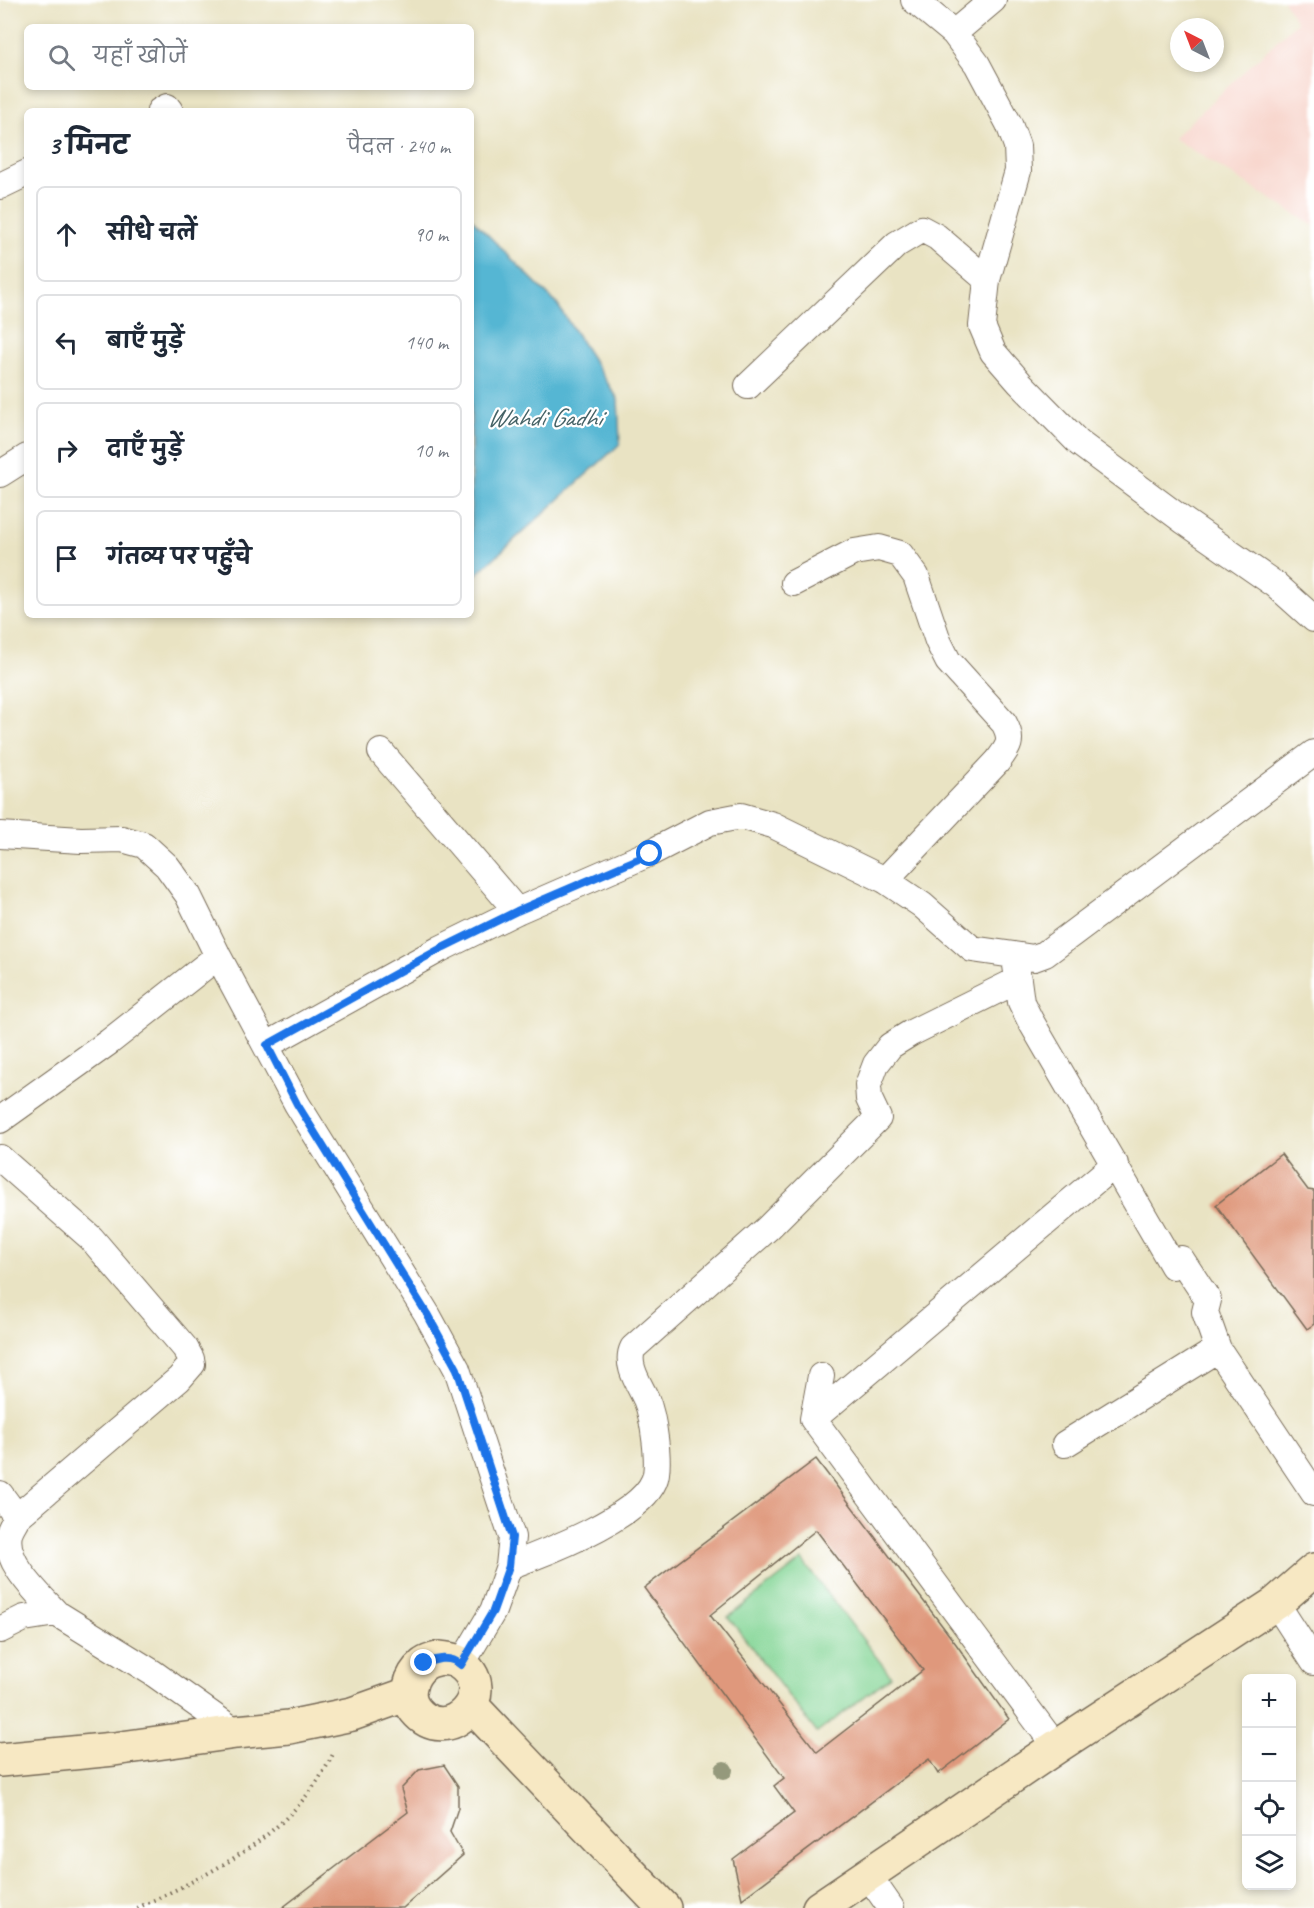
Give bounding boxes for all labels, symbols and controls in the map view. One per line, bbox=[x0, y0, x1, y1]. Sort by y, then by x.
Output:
north arrow bbox=[1170, 18, 1224, 72]
search box bbox=[24, 24, 474, 90]
icon: search bbox=[45, 41, 78, 74]
text: यहाँ खोजें bbox=[93, 42, 187, 70]
text: 3 मिनट bbox=[48, 129, 129, 162]
text: पैदल · 240 m bbox=[347, 134, 450, 159]
icon: ahead bbox=[50, 218, 83, 251]
text: सीधे चलें bbox=[107, 219, 197, 247]
text: 90 m bbox=[414, 222, 448, 247]
icon: left bbox=[50, 326, 83, 359]
text: बाएँ मुड़ें bbox=[107, 327, 184, 355]
text: 140 m bbox=[405, 330, 448, 355]
water label: Wahdi Gadhi bbox=[487, 401, 607, 434]
icon: right bbox=[50, 434, 83, 467]
text: दाएँ मुड़ें bbox=[107, 435, 183, 463]
text: 10 m bbox=[414, 438, 448, 463]
icon: arrive bbox=[50, 542, 83, 575]
text: गंतव्य पर पहुँचे bbox=[107, 543, 251, 571]
route start bbox=[636, 840, 662, 866]
route end bbox=[410, 1649, 436, 1675]
map controls bbox=[1242, 1674, 1296, 1890]
button: + bbox=[1242, 1674, 1296, 1728]
button: − bbox=[1242, 1728, 1296, 1782]
button: locate bbox=[1242, 1782, 1296, 1836]
button: layers bbox=[1242, 1836, 1296, 1890]

